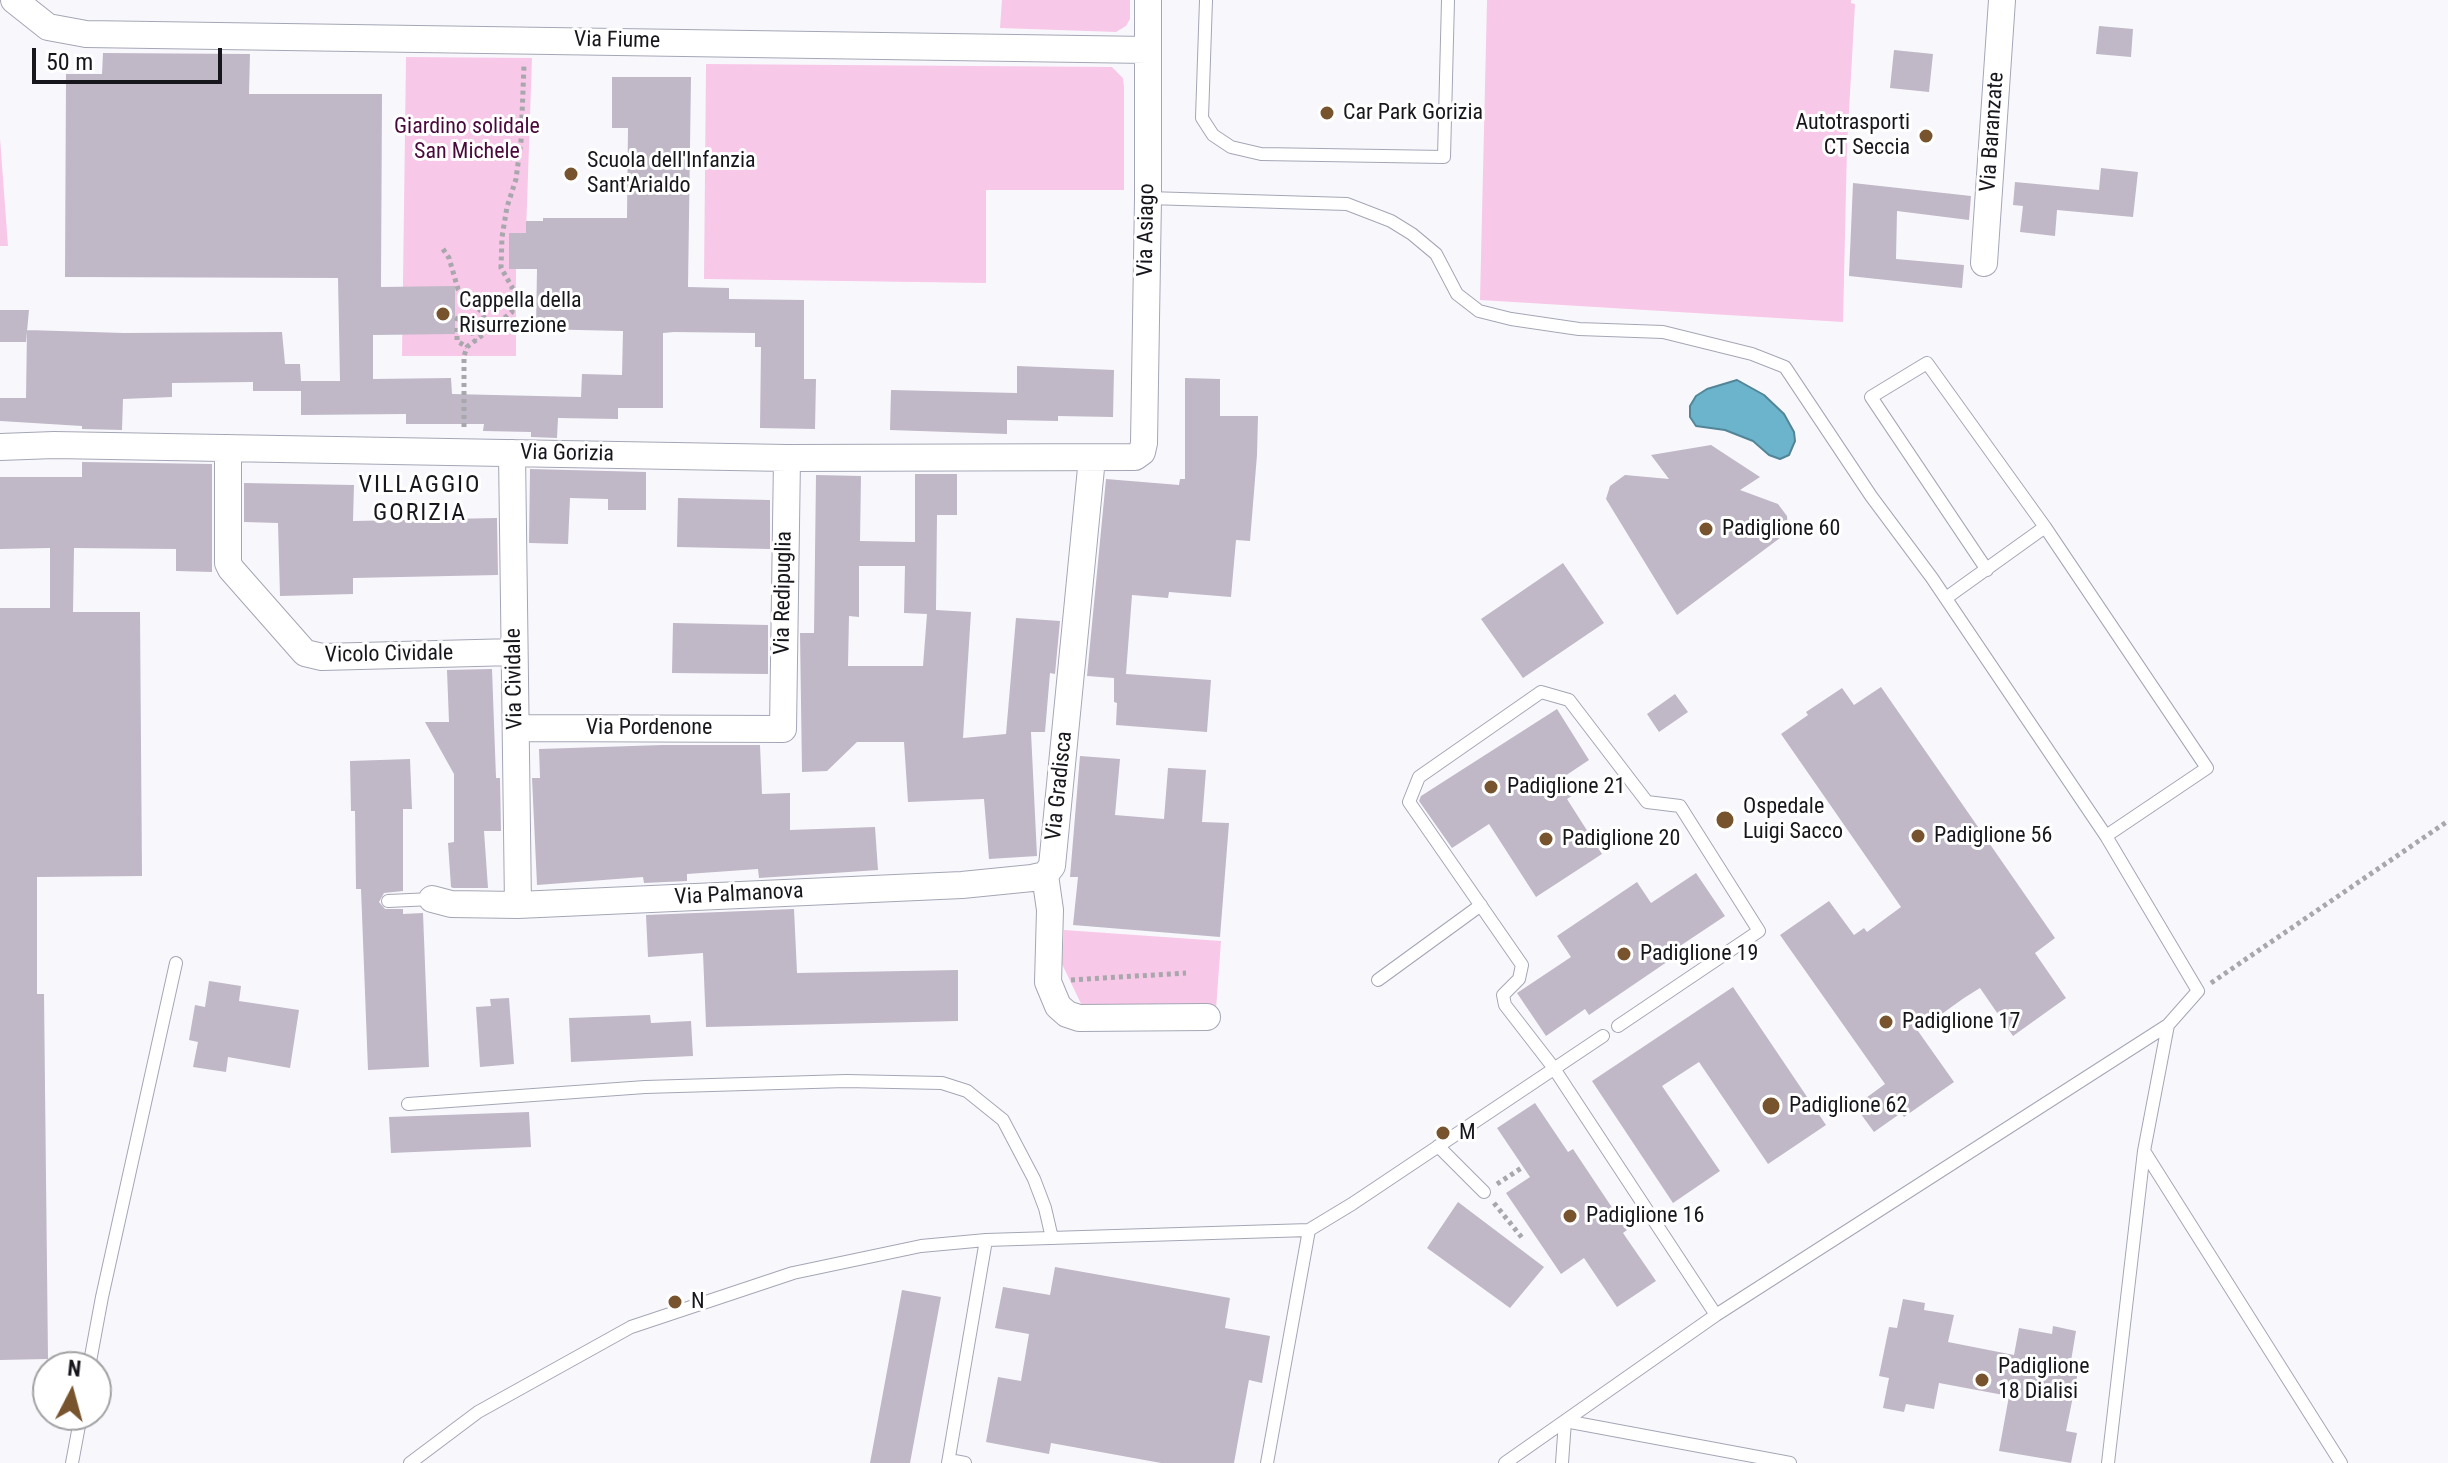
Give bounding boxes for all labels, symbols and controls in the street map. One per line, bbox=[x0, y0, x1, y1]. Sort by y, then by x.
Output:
street label: Via Fiume bbox=[574, 27, 660, 55]
scale bar bbox=[36, 32, 226, 82]
text: 50 m bbox=[46, 48, 93, 76]
street label: Via Baranzate bbox=[1976, 71, 2010, 193]
place label: Car Park Gorizia bbox=[1343, 100, 1483, 126]
marker: Car Park Gorizia bbox=[1318, 104, 1336, 122]
place label: Autotrasporti CT Seccia bbox=[1795, 110, 1910, 162]
park label: Giardino solidale San Michele bbox=[394, 114, 540, 166]
marker: Autotrasporti CT Seccia bbox=[1917, 127, 1935, 145]
place label: Scuola dell'Infanzia Sant'Arialdo bbox=[587, 148, 756, 200]
marker: Scuola dell'Infanzia Sant'Arialdo bbox=[562, 165, 580, 183]
street label: Via Asiago bbox=[1133, 183, 1161, 277]
place label: Cappella della Risurrezione bbox=[459, 288, 582, 340]
marker: Cappella della Risurrezione bbox=[434, 305, 452, 323]
street label: Via Gorizia bbox=[520, 440, 614, 468]
district label: VILLAGGIO GORIZIA bbox=[358, 472, 482, 528]
place label: Padiglione 60 bbox=[1722, 516, 1840, 542]
marker: Padiglione 60 bbox=[1697, 520, 1715, 538]
street label: Via Redipuglia bbox=[770, 531, 798, 655]
street label: Via Cividale bbox=[501, 628, 529, 730]
street label: Vicolo Cividale bbox=[325, 641, 453, 669]
street label: Via Pordenone bbox=[586, 715, 712, 741]
street label: Via Gradisca bbox=[1041, 730, 1079, 842]
place label: Padiglione 21 bbox=[1507, 774, 1625, 800]
marker: Padiglione 21 bbox=[1482, 778, 1500, 796]
place label: Ospedale Luigi Sacco bbox=[1743, 794, 1843, 846]
marker: Ospedale Luigi Sacco bbox=[1714, 809, 1736, 831]
place label: Padiglione 56 bbox=[1934, 823, 2052, 849]
place label: Padiglione 20 bbox=[1562, 826, 1680, 852]
marker: Padiglione 56 bbox=[1909, 827, 1927, 845]
marker: Padiglione 20 bbox=[1537, 830, 1555, 848]
street label: Via Palmanova bbox=[674, 878, 804, 912]
place label: Padiglione 19 bbox=[1640, 941, 1758, 967]
marker: Padiglione 19 bbox=[1615, 945, 1633, 963]
place label: Padiglione 17 bbox=[1902, 1009, 2020, 1035]
marker: Padiglione 17 bbox=[1877, 1013, 1895, 1031]
place label: Padiglione 62 bbox=[1789, 1093, 1907, 1119]
marker: Padiglione 62 bbox=[1760, 1095, 1782, 1117]
place label: M bbox=[1459, 1120, 1476, 1146]
marker: M bbox=[1434, 1124, 1452, 1142]
place label: Padiglione 16 bbox=[1586, 1203, 1704, 1229]
marker: Padiglione 16 bbox=[1561, 1207, 1579, 1225]
place label: N bbox=[691, 1289, 705, 1315]
marker: N bbox=[666, 1293, 684, 1311]
north arrow bbox=[32, 1351, 112, 1431]
place label: Padiglione 18 Dialisi bbox=[1998, 1354, 2090, 1406]
text: N bbox=[66, 1355, 82, 1382]
marker: Padiglione 18 Dialisi bbox=[1973, 1371, 1991, 1389]

